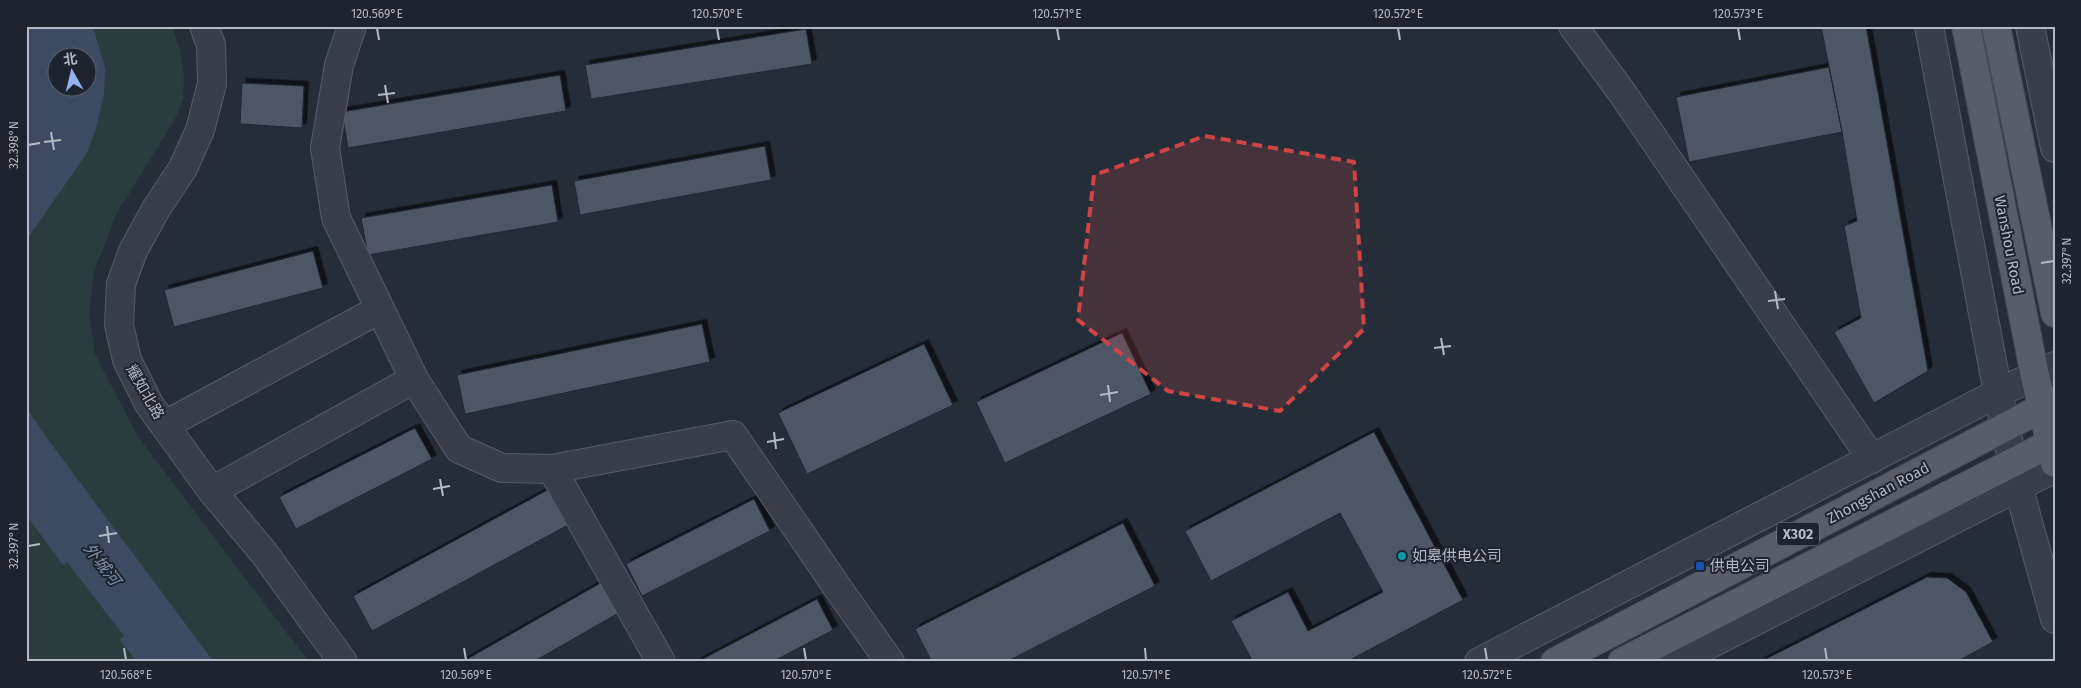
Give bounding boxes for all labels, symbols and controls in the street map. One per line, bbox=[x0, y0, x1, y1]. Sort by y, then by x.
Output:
text: 120.569°E bbox=[351, 7, 403, 21]
text: 120.570°E bbox=[691, 7, 743, 21]
text: 120.571°E bbox=[1032, 7, 1082, 21]
text: 120.572°E bbox=[1373, 7, 1423, 21]
text: 120.573°E bbox=[1713, 7, 1763, 21]
north arrow bbox=[48, 48, 98, 98]
text: 北 bbox=[62, 50, 78, 69]
text: 32.398°N bbox=[7, 121, 21, 169]
street label: Wanshou Road bbox=[1991, 194, 2027, 296]
text: 32.397°N bbox=[2060, 238, 2074, 284]
street label: 耀如北路 bbox=[122, 362, 168, 422]
street label: Zhongshan Road bbox=[1824, 458, 1932, 528]
road number: X302 bbox=[1777, 522, 1819, 546]
text: 32.397°N bbox=[7, 523, 21, 569]
water label: 外城河 bbox=[80, 539, 126, 591]
place label: 如皋供电公司 bbox=[1412, 547, 1502, 565]
marker: 如皋供电公司 bbox=[1396, 550, 1408, 562]
place label: 供电公司 bbox=[1710, 557, 1770, 575]
marker: 供电公司 bbox=[1694, 560, 1706, 572]
text: 120.568°E bbox=[100, 668, 152, 682]
text: 120.569°E bbox=[440, 668, 492, 682]
text: 120.570°E bbox=[780, 668, 832, 682]
text: 120.571°E bbox=[1121, 668, 1171, 682]
text: 120.572°E bbox=[1462, 668, 1512, 682]
text: 120.573°E bbox=[1802, 668, 1852, 682]

